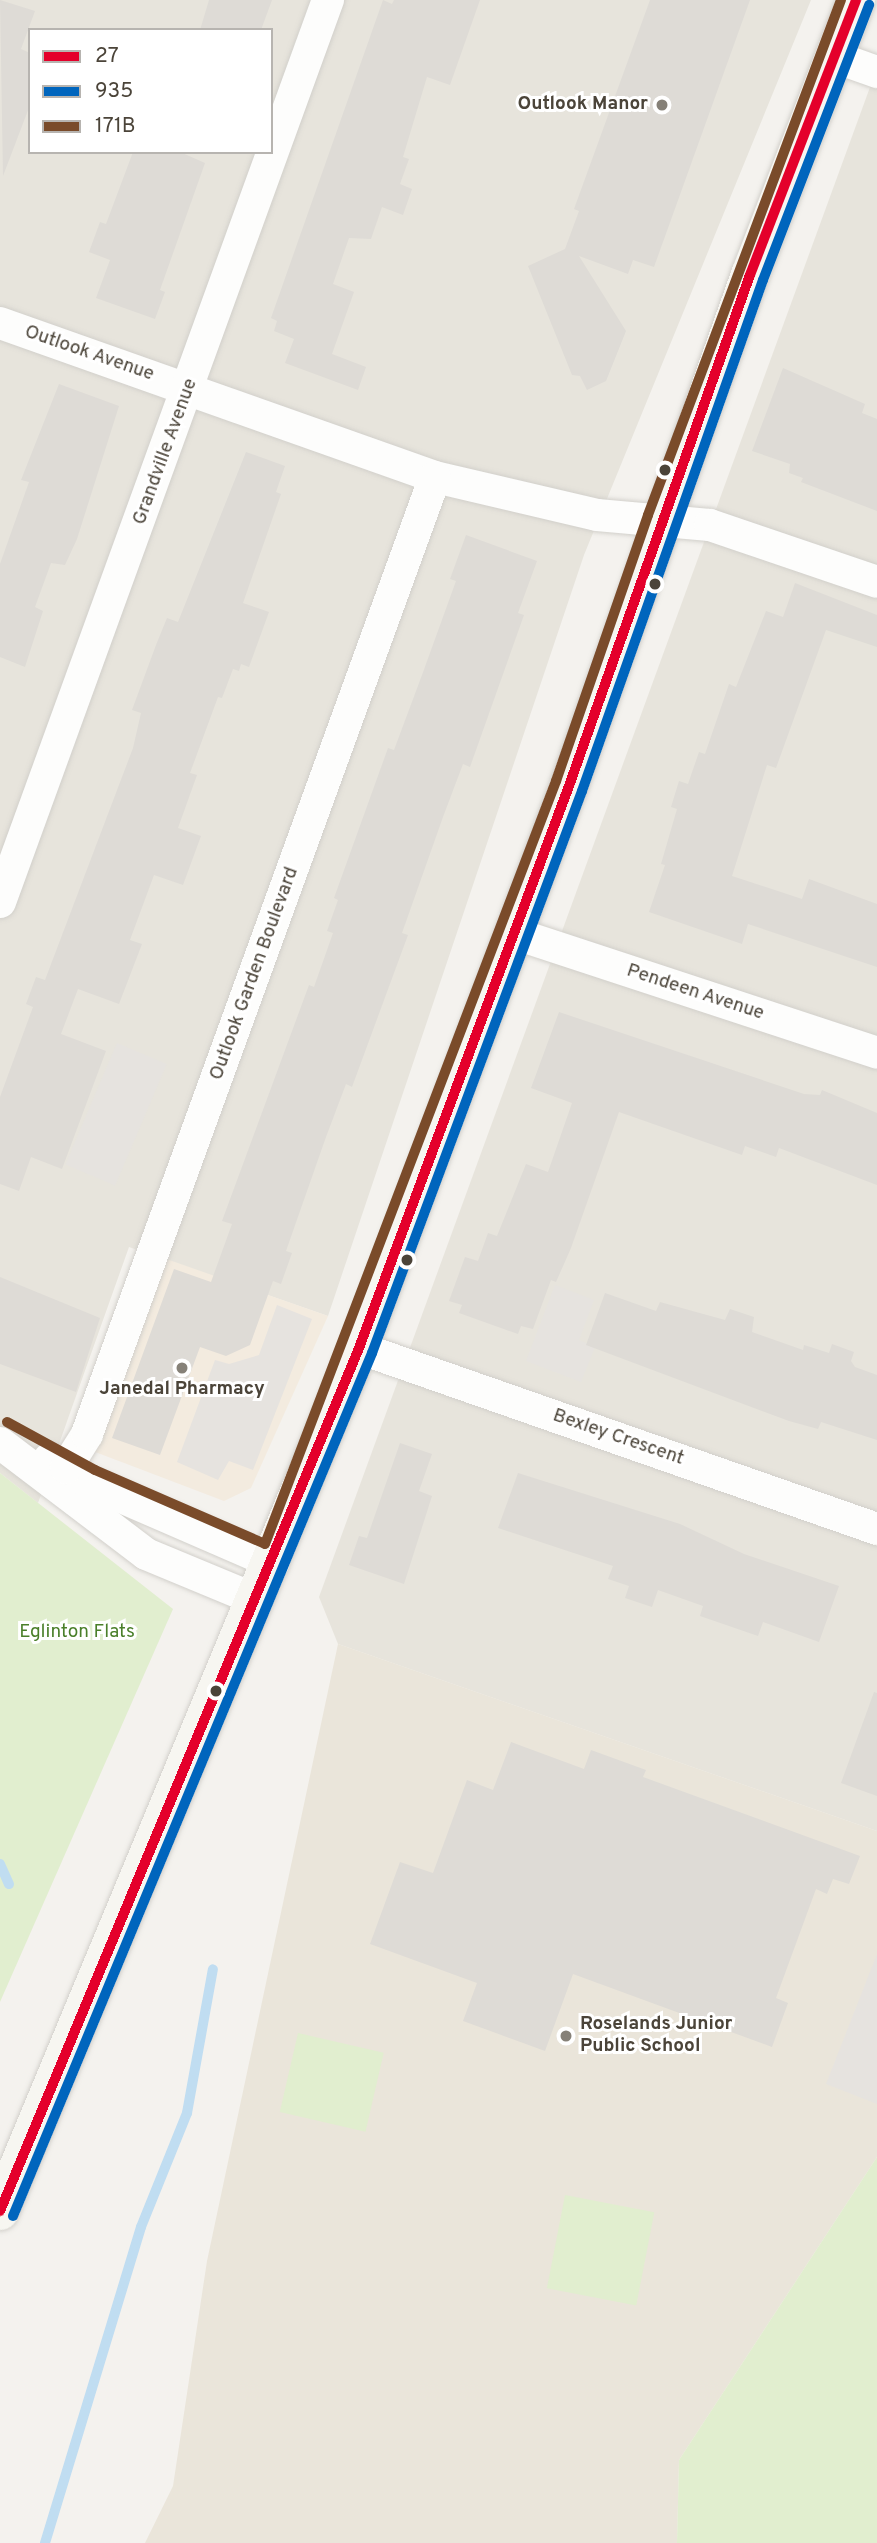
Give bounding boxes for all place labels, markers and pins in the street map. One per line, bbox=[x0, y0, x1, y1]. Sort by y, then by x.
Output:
place label: Outlook Manor bbox=[517, 94, 648, 116]
marker: Outlook Manor bbox=[654, 97, 670, 113]
unlabelled marker bbox=[658, 463, 672, 477]
unlabelled marker bbox=[648, 577, 662, 591]
unlabelled marker bbox=[400, 1253, 414, 1267]
marker: Janedal Pharmacy bbox=[174, 1360, 190, 1376]
place label: Janedal Pharmacy bbox=[99, 1379, 265, 1401]
unlabelled marker bbox=[209, 1684, 223, 1698]
place label: Roselands Junior Public School bbox=[580, 2014, 732, 2058]
marker: Roselands Junior Public School bbox=[558, 2028, 574, 2044]

